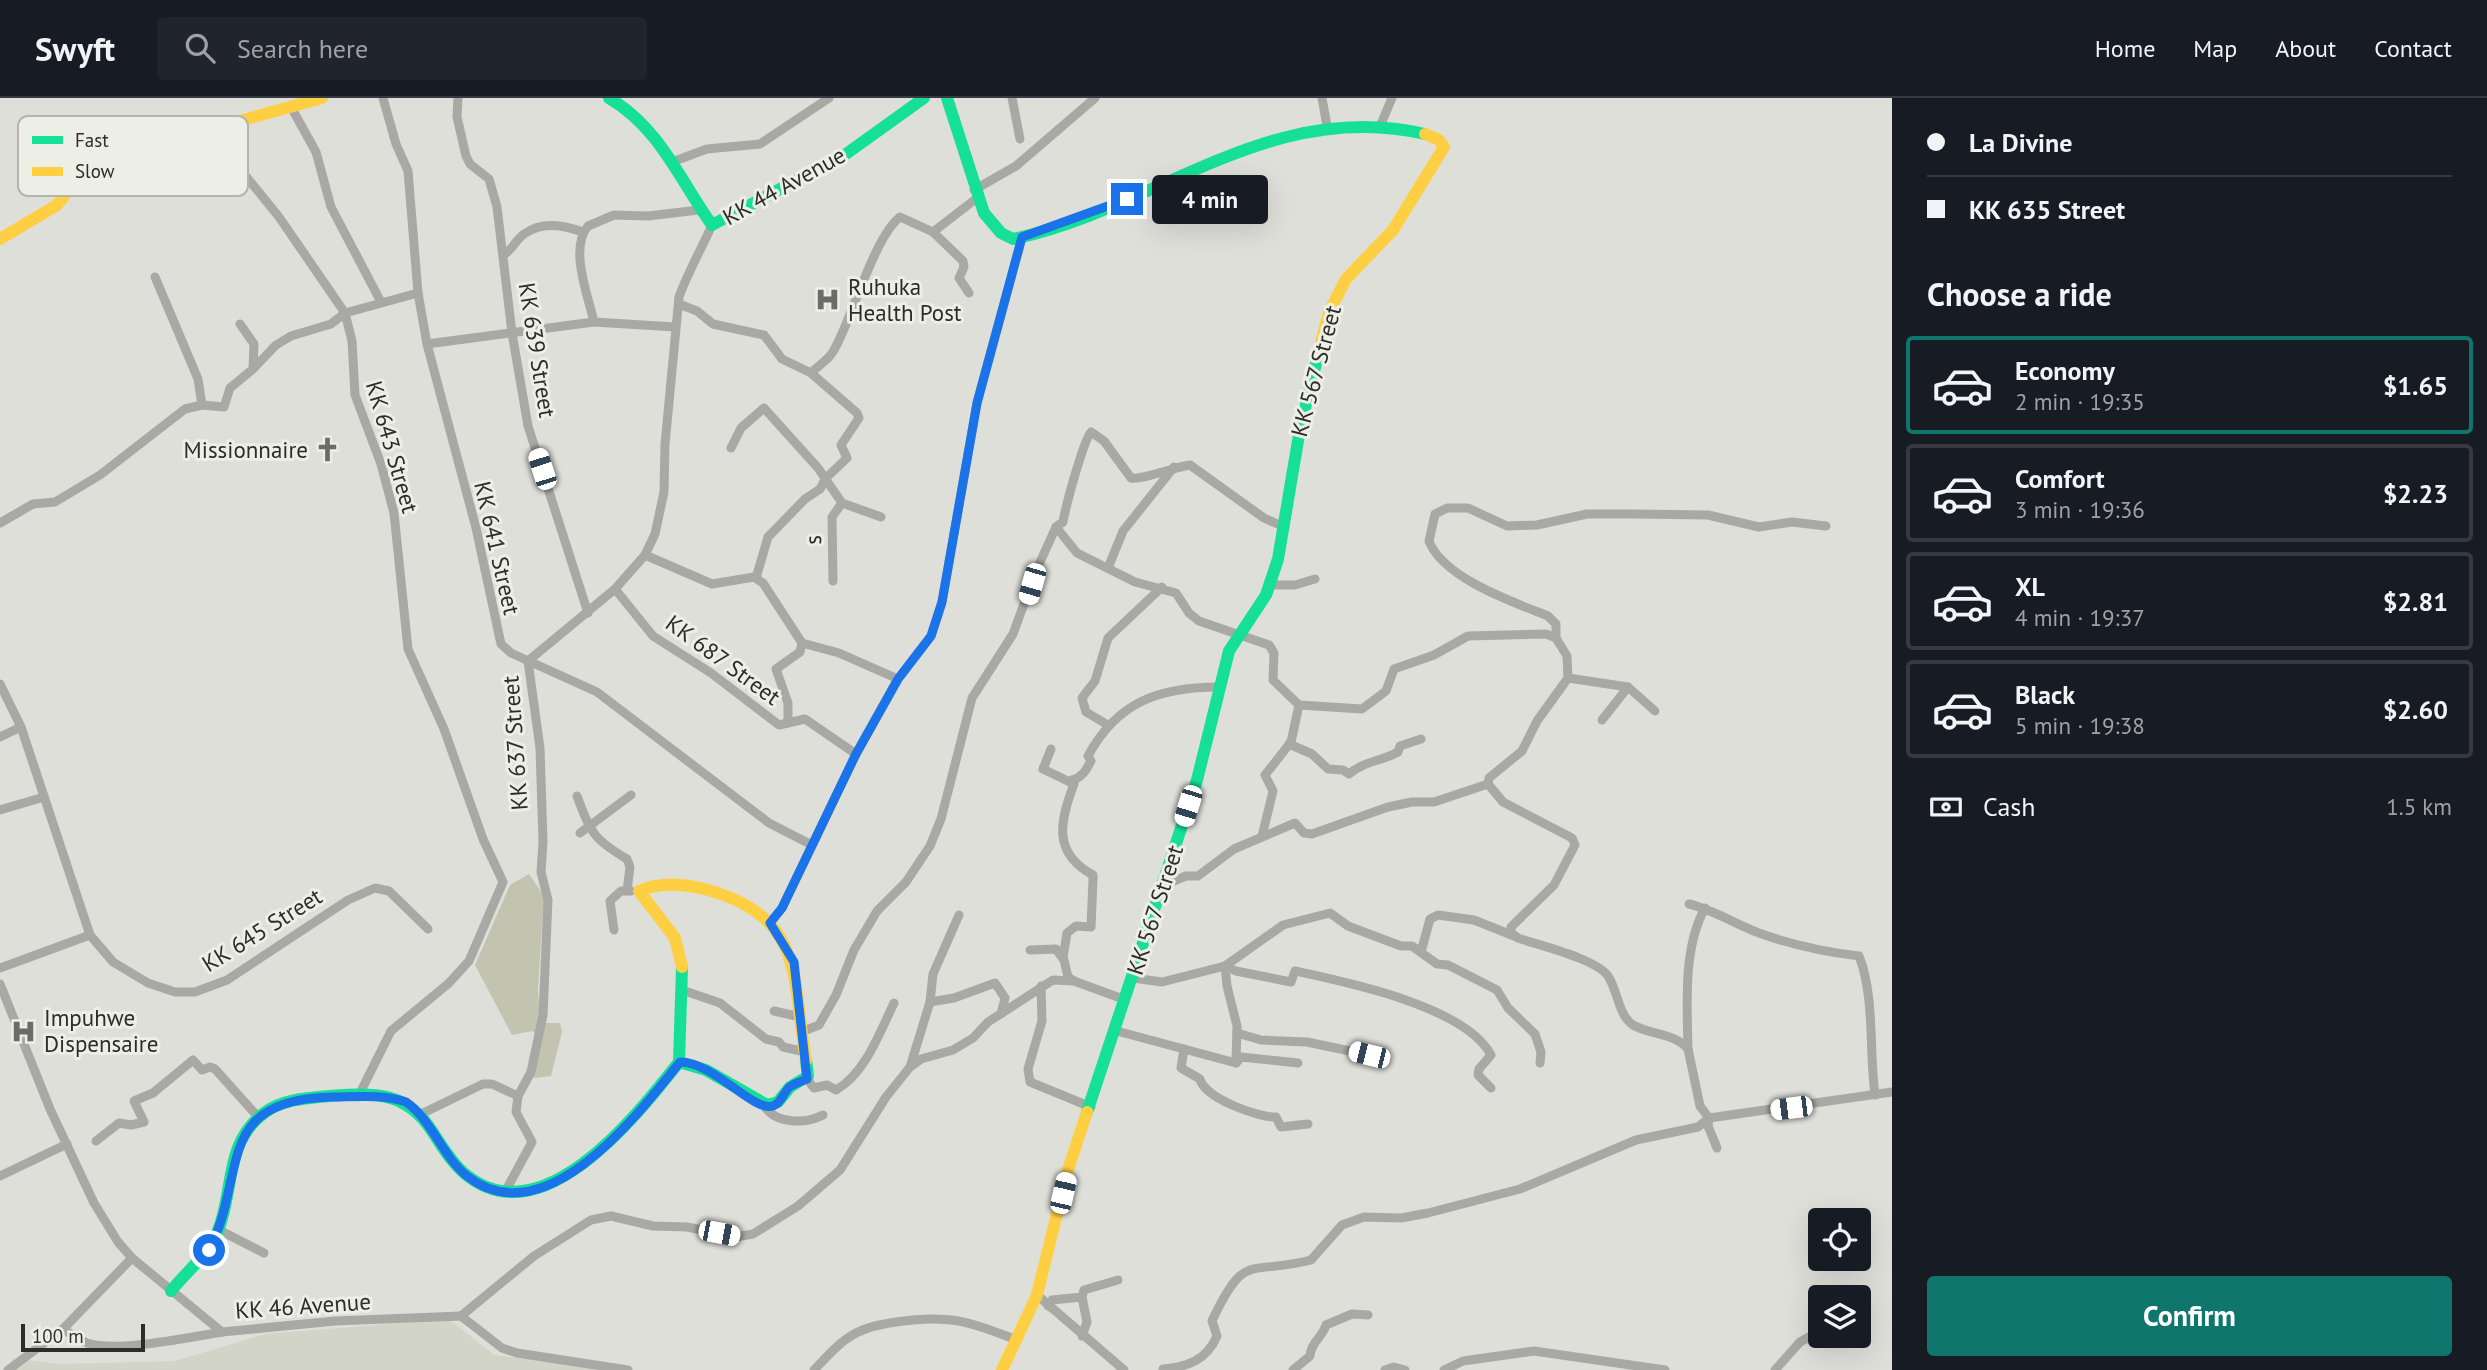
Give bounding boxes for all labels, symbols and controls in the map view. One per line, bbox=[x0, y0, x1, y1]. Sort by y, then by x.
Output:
search box bbox=[157, 17, 647, 80]
text: Swyft bbox=[35, 27, 115, 70]
icon: search bbox=[181, 29, 219, 67]
text: Search here bbox=[237, 32, 368, 65]
text: Home bbox=[2095, 33, 2155, 64]
text: Map bbox=[2193, 33, 2237, 64]
text: About bbox=[2275, 33, 2336, 64]
text: Contact bbox=[2374, 33, 2452, 64]
legend bbox=[18, 116, 248, 196]
text: La Divine bbox=[1969, 126, 2072, 159]
text: Fast bbox=[75, 128, 109, 152]
street label: KK 44 Avenue bbox=[717, 140, 850, 231]
text: Slow bbox=[75, 159, 115, 183]
callout: 4 min bbox=[1152, 174, 1267, 224]
route end bbox=[1111, 183, 1143, 215]
text: 4 min bbox=[1182, 185, 1238, 214]
text: KK 635 Street bbox=[1969, 193, 2125, 226]
place label: Ruhuka Health Post bbox=[848, 272, 962, 327]
text: Choose a ride bbox=[1927, 273, 2112, 315]
street label: KK 639 Street bbox=[513, 280, 562, 420]
hospital icon: Ruhuka Health Post bbox=[814, 286, 842, 314]
street label: KK 567 Street bbox=[1284, 302, 1347, 440]
icon: car bbox=[1931, 354, 1994, 417]
text: Economy bbox=[2015, 354, 2115, 387]
text: $1.65 bbox=[2383, 369, 2448, 402]
street label: KK 643 Street bbox=[360, 377, 425, 516]
text: 2 min · 19:35 bbox=[2015, 387, 2145, 416]
place label: Missionnaire bbox=[184, 435, 308, 464]
church icon: Missionnaire bbox=[314, 436, 342, 464]
car bbox=[526, 446, 559, 492]
icon: car bbox=[1931, 462, 1994, 525]
text: Comfort bbox=[2015, 462, 2105, 495]
text: $2.23 bbox=[2383, 477, 2448, 510]
street label: KK 641 Street bbox=[468, 478, 527, 618]
text: 3 min · 19:36 bbox=[2015, 495, 2145, 524]
street label: s bbox=[798, 535, 827, 545]
car bbox=[1017, 561, 1048, 607]
icon: car bbox=[1931, 570, 1994, 633]
text: XL bbox=[2015, 570, 2045, 603]
text: $2.81 bbox=[2383, 585, 2448, 618]
text: 4 min · 19:37 bbox=[2015, 603, 2145, 632]
street label: KK 687 Street bbox=[660, 608, 786, 711]
street label: KK 637 Street bbox=[495, 675, 534, 811]
icon: car bbox=[1931, 678, 1994, 741]
text: Black bbox=[2015, 678, 2075, 711]
text: $2.60 bbox=[2383, 693, 2448, 726]
text: 5 min · 19:38 bbox=[2015, 711, 2145, 740]
car bbox=[1172, 783, 1205, 829]
icon: cash bbox=[1927, 788, 1965, 826]
text: Cash bbox=[1983, 790, 2035, 823]
text: 1.5 km bbox=[2386, 792, 2452, 821]
street label: KK 567 Street bbox=[1120, 841, 1189, 978]
street label: KK 645 Street bbox=[196, 881, 327, 978]
place label: Impuhwe Dispensaire bbox=[44, 1003, 158, 1058]
hospital icon: Impuhwe Dispensaire bbox=[10, 1017, 38, 1045]
car bbox=[1347, 1040, 1392, 1070]
car bbox=[1769, 1095, 1814, 1121]
car bbox=[1049, 1170, 1078, 1216]
map controls bbox=[1808, 1208, 1871, 1348]
button: locate bbox=[1808, 1208, 1871, 1271]
car bbox=[697, 1219, 742, 1247]
route start bbox=[193, 1234, 225, 1266]
button: Confirm bbox=[1927, 1276, 2452, 1356]
button: layers bbox=[1808, 1285, 1871, 1348]
street label: KK 46 Avenue bbox=[234, 1286, 372, 1325]
scale bar bbox=[21, 1321, 145, 1353]
text: 100 m bbox=[32, 1324, 84, 1348]

